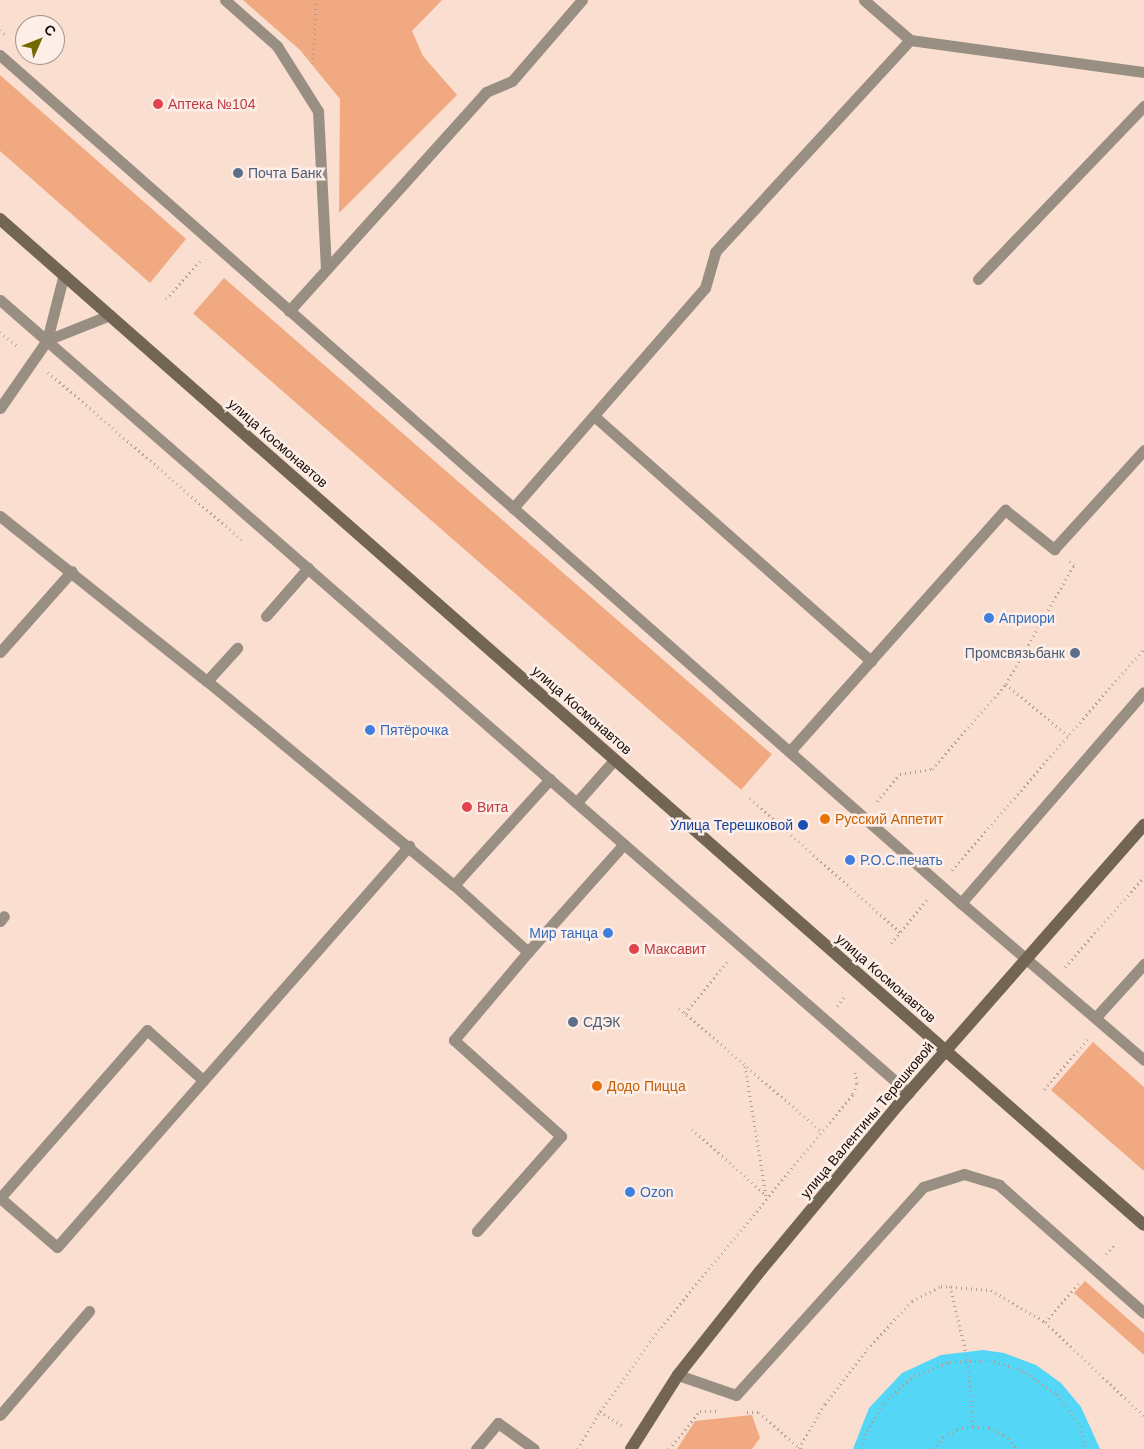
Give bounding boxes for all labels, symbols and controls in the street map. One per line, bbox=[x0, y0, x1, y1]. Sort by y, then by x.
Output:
north arrow bbox=[15, 15, 65, 65]
text: С bbox=[41, 21, 59, 39]
place label: Аптека №104 bbox=[168, 96, 255, 112]
marker: Аптека №104 bbox=[152, 98, 164, 110]
place label: Почта Банк bbox=[248, 165, 322, 181]
marker: Почта Банк bbox=[232, 167, 244, 179]
street label: улица Космонавтов bbox=[225, 395, 331, 491]
place label: Априори bbox=[999, 610, 1055, 626]
marker: Априори bbox=[983, 612, 995, 624]
place label: Промсвязьбанк bbox=[965, 645, 1065, 661]
marker: Промсвязьбанк bbox=[1069, 647, 1081, 659]
street label: улица Космонавтов bbox=[529, 662, 635, 758]
place label: Пятёрочка bbox=[380, 722, 449, 738]
marker: Пятёрочка bbox=[364, 724, 376, 736]
place label: Вита bbox=[477, 799, 508, 815]
marker: Вита bbox=[461, 801, 473, 813]
place label: Русский Аппетит bbox=[835, 811, 943, 827]
marker: Русский Аппетит bbox=[819, 813, 831, 825]
place label: Улица Терешковой bbox=[670, 817, 793, 833]
marker: Улица Терешковой bbox=[797, 819, 809, 831]
place label: Р.О.С.печать bbox=[860, 852, 943, 868]
marker: Р.О.С.печать bbox=[844, 854, 856, 866]
place label: Мир танца bbox=[529, 925, 598, 941]
marker: Мир танца bbox=[602, 927, 614, 939]
street label: улица Космонавтов bbox=[833, 930, 939, 1026]
place label: Максавит bbox=[644, 941, 706, 957]
marker: Максавит bbox=[628, 943, 640, 955]
place label: СДЭК bbox=[583, 1014, 621, 1030]
marker: СДЭК bbox=[567, 1016, 579, 1028]
street label: улица Валентины Терешковой bbox=[797, 1039, 937, 1201]
place label: Додо Пицца bbox=[607, 1078, 686, 1094]
marker: Додо Пицца bbox=[591, 1080, 603, 1092]
place label: Ozon bbox=[640, 1184, 673, 1200]
marker: Ozon bbox=[624, 1186, 636, 1198]

